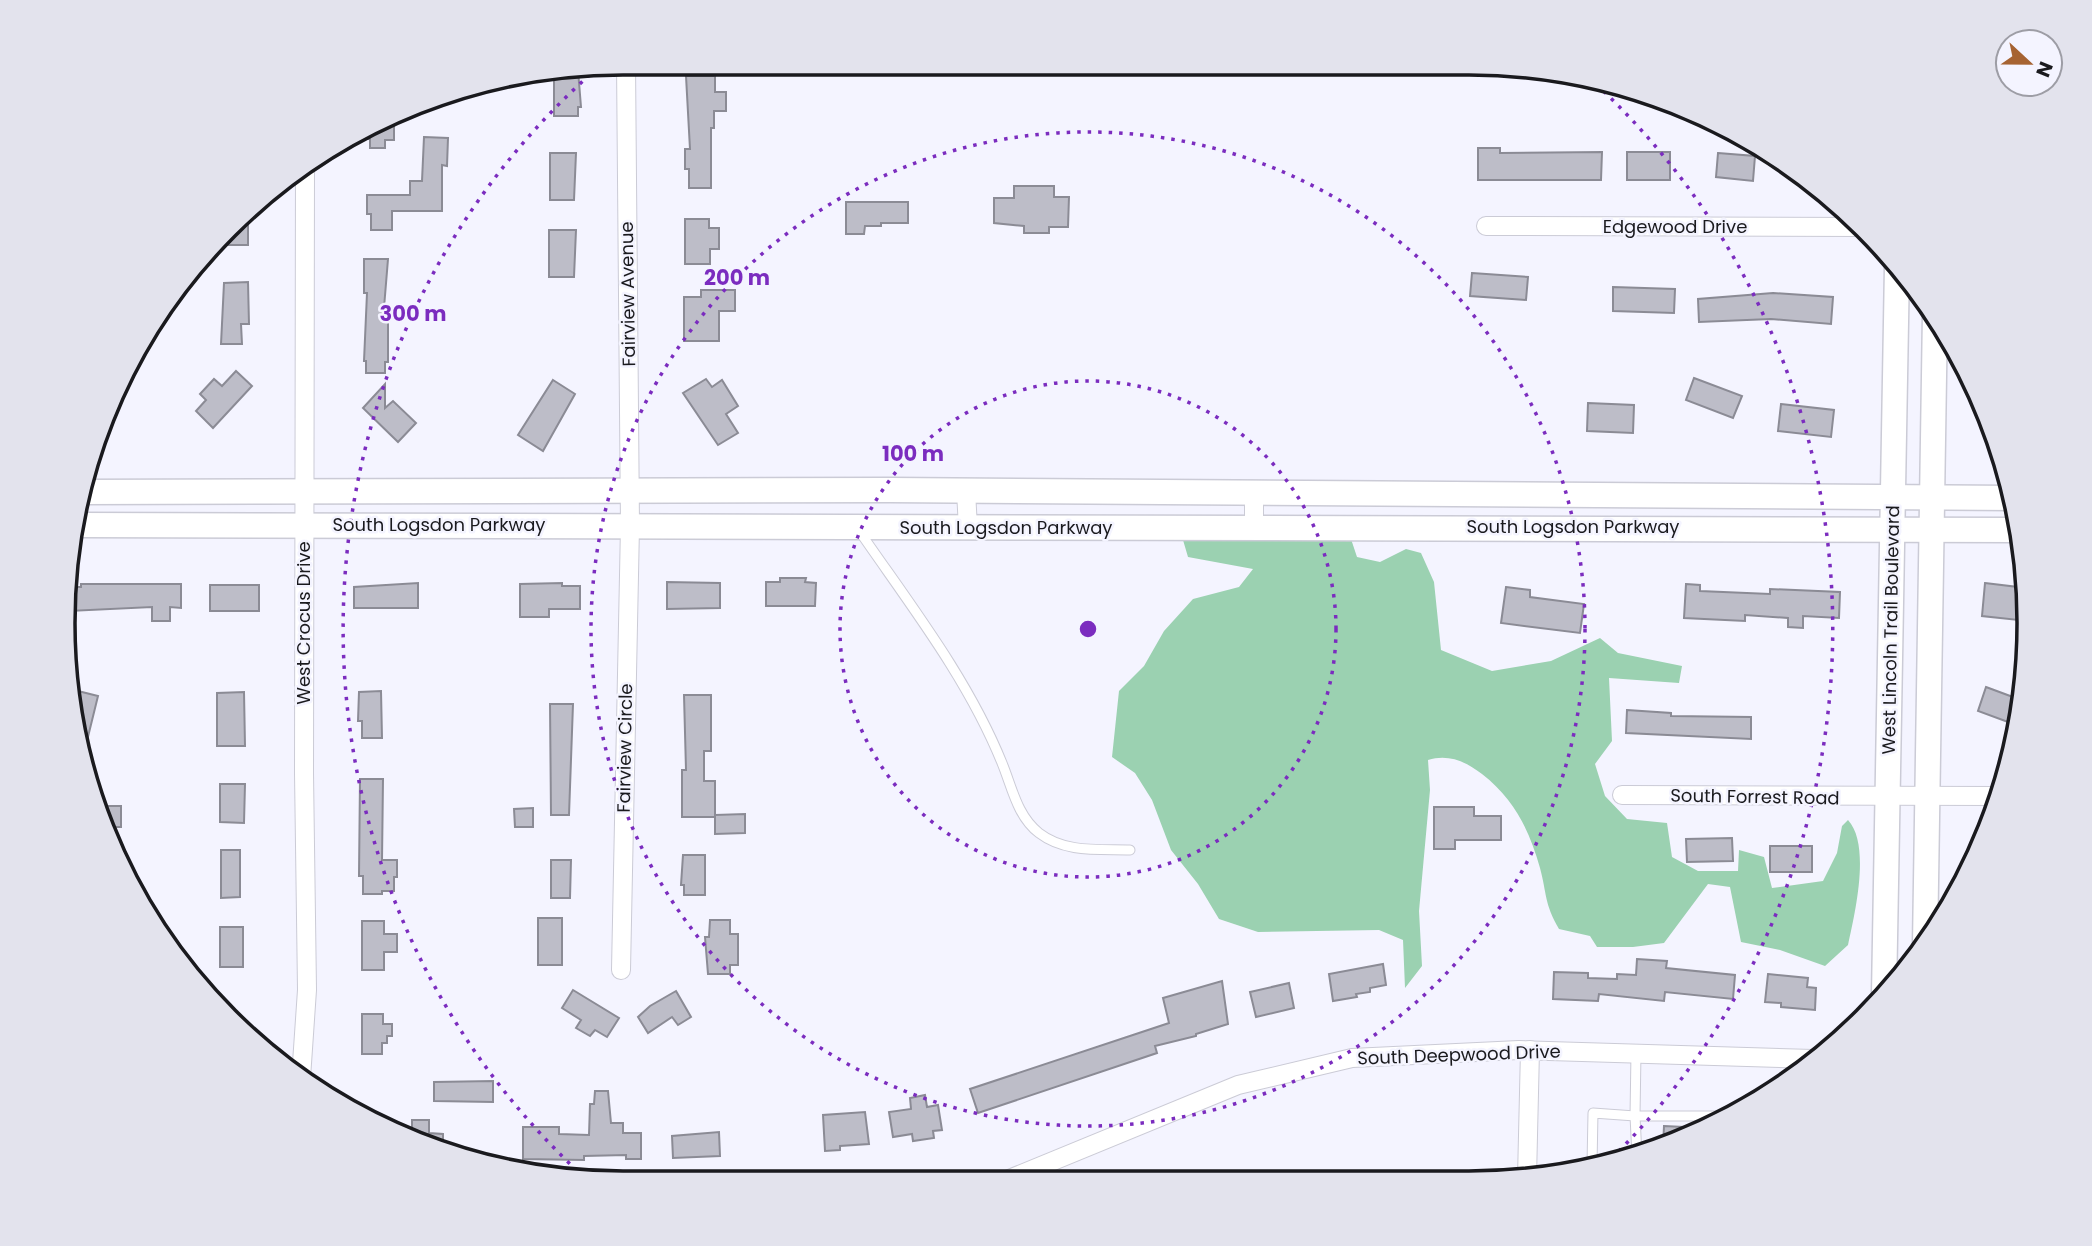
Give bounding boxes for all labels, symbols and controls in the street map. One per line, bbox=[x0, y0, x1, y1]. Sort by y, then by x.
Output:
north arrow bbox=[1994, 28, 2064, 98]
text: N bbox=[2029, 57, 2059, 81]
street label: Edgewood Drive bbox=[1603, 214, 1747, 239]
street label: Fairview Avenue bbox=[614, 221, 641, 367]
text: 200 m bbox=[704, 263, 770, 292]
text: 300 m bbox=[380, 299, 446, 328]
text: 100 m bbox=[882, 439, 944, 468]
street label: West Lincoln Trail Boulevard bbox=[1876, 505, 1905, 755]
street label: South Logsdon Parkway bbox=[333, 512, 546, 537]
street label: South Logsdon Parkway bbox=[1467, 514, 1680, 539]
street label: South Logsdon Parkway bbox=[900, 515, 1113, 540]
street label: West Crocus Drive bbox=[291, 541, 316, 705]
centre of rings bbox=[1076, 617, 1100, 641]
street label: Fairview Circle bbox=[611, 683, 638, 813]
street label: South Forrest Road bbox=[1670, 783, 1840, 810]
street label: South Deepwood Drive bbox=[1357, 1038, 1561, 1071]

